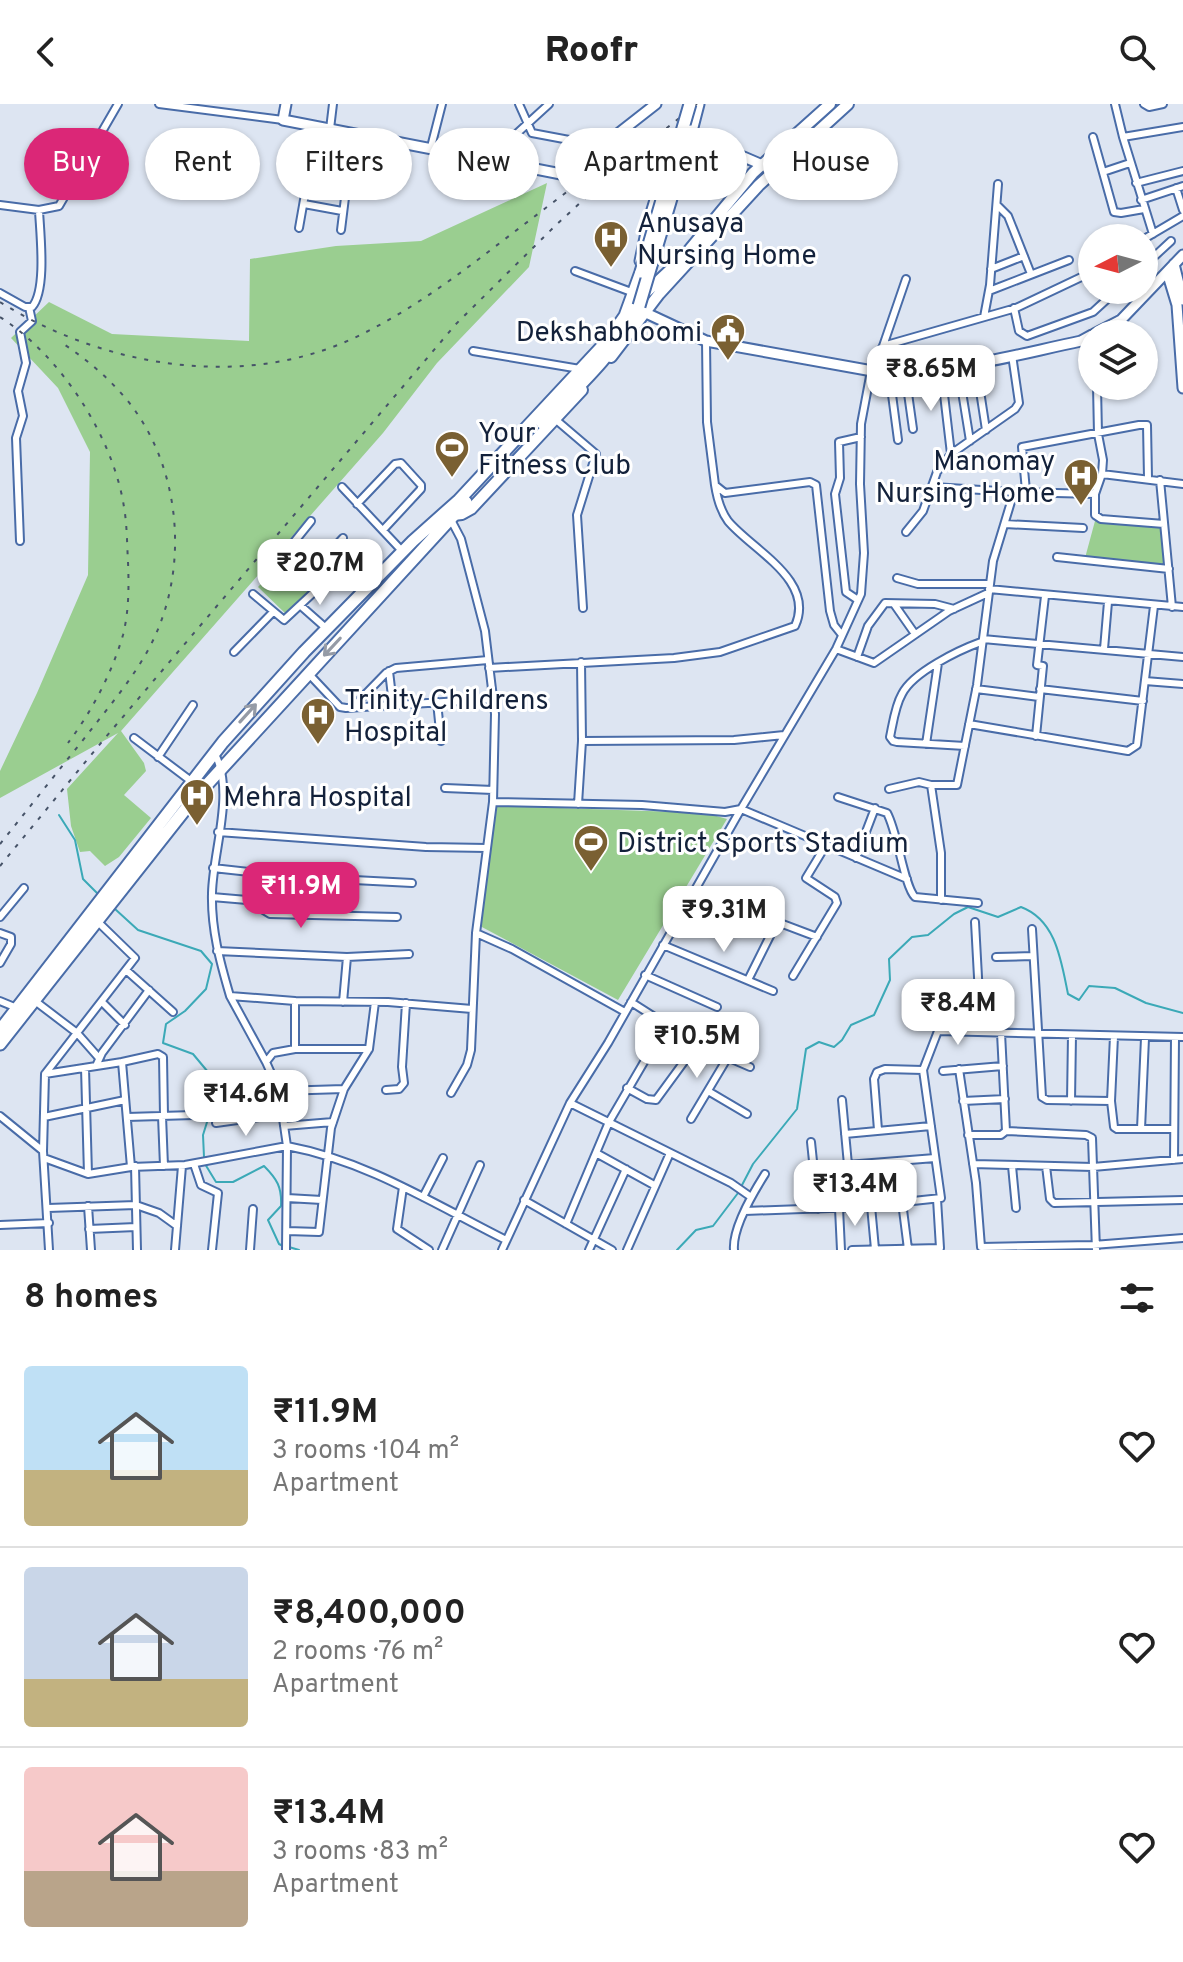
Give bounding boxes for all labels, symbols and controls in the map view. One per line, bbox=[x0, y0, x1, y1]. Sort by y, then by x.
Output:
text: Roofr bbox=[545, 29, 638, 75]
icon: back bbox=[24, 30, 68, 74]
icon: search bbox=[1115, 30, 1159, 74]
chip: Buy bbox=[24, 128, 129, 200]
chip: Rent bbox=[145, 128, 260, 200]
chip: Filters bbox=[276, 128, 412, 200]
chip: New bbox=[428, 128, 539, 200]
chip: Apartment bbox=[555, 128, 747, 200]
chip: House bbox=[763, 128, 898, 200]
place label: Anusaya Nursing Home bbox=[637, 207, 817, 275]
hospital icon: Anusaya Nursing Home bbox=[592, 219, 630, 269]
north arrow bbox=[1078, 224, 1158, 304]
map controls bbox=[1078, 224, 1158, 400]
public building icon: Dekshabhoomi bbox=[709, 312, 747, 362]
place label: Dekshabhoomi bbox=[516, 316, 702, 352]
button: layers bbox=[1078, 320, 1158, 400]
pin: ₹8.65M bbox=[866, 345, 996, 413]
text: ₹8.65M bbox=[885, 354, 977, 387]
place label: Your Fitness Club bbox=[478, 417, 631, 485]
sports icon: Your Fitness Club bbox=[433, 429, 471, 479]
place label: Manomay Nursing Home bbox=[875, 445, 1055, 513]
hospital icon: Manomay Nursing Home bbox=[1062, 457, 1100, 507]
pin: ₹20.7M bbox=[255, 539, 385, 607]
text: ₹20.7M bbox=[275, 548, 365, 581]
one-way arrow bbox=[322, 637, 341, 657]
place label: Trinity Childrens Hospital bbox=[344, 684, 549, 752]
hospital icon: Trinity Childrens Hospital bbox=[299, 696, 337, 746]
one-way arrow bbox=[239, 704, 257, 724]
hospital icon: Mehra Hospital bbox=[178, 777, 216, 827]
place label: Mehra Hospital bbox=[223, 781, 412, 817]
sports icon: District Sports Stadium bbox=[572, 823, 610, 873]
place label: District Sports Stadium bbox=[617, 827, 909, 863]
pin: ₹11.9M bbox=[236, 862, 366, 930]
text: ₹11.9M bbox=[260, 871, 342, 904]
pin: ₹9.31M bbox=[659, 886, 789, 954]
text: ₹9.31M bbox=[681, 895, 767, 928]
pin: ₹8.4M bbox=[902, 979, 1014, 1047]
text: ₹8.4M bbox=[920, 988, 996, 1021]
pin: ₹10.5M bbox=[632, 1012, 762, 1080]
text: ₹10.5M bbox=[653, 1021, 741, 1054]
pin: ₹14.6M bbox=[181, 1070, 311, 1138]
text: ₹14.6M bbox=[202, 1079, 290, 1112]
pin: ₹13.4M bbox=[790, 1160, 920, 1228]
text: ₹13.4M bbox=[812, 1169, 898, 1202]
icon: filters bbox=[1115, 1276, 1159, 1320]
text: 8 homes bbox=[24, 1277, 158, 1320]
text: ₹11.9M bbox=[272, 1392, 378, 1435]
icon: home bbox=[88, 1398, 184, 1494]
icon: heart bbox=[1115, 1424, 1159, 1468]
text: 3 rooms · 104 m² bbox=[272, 1435, 459, 1468]
text: Apartment bbox=[272, 1468, 399, 1501]
text: ₹8,400,000 bbox=[272, 1593, 466, 1636]
icon: home bbox=[88, 1599, 184, 1695]
icon: heart bbox=[1115, 1625, 1159, 1669]
text: 2 rooms · 76 m² bbox=[272, 1636, 444, 1669]
text: Apartment bbox=[272, 1669, 399, 1702]
text: ₹13.4M bbox=[272, 1793, 385, 1836]
icon: home bbox=[88, 1799, 184, 1895]
icon: heart bbox=[1115, 1825, 1159, 1869]
text: 3 rooms · 83 m² bbox=[272, 1836, 448, 1869]
text: Apartment bbox=[272, 1869, 399, 1902]

